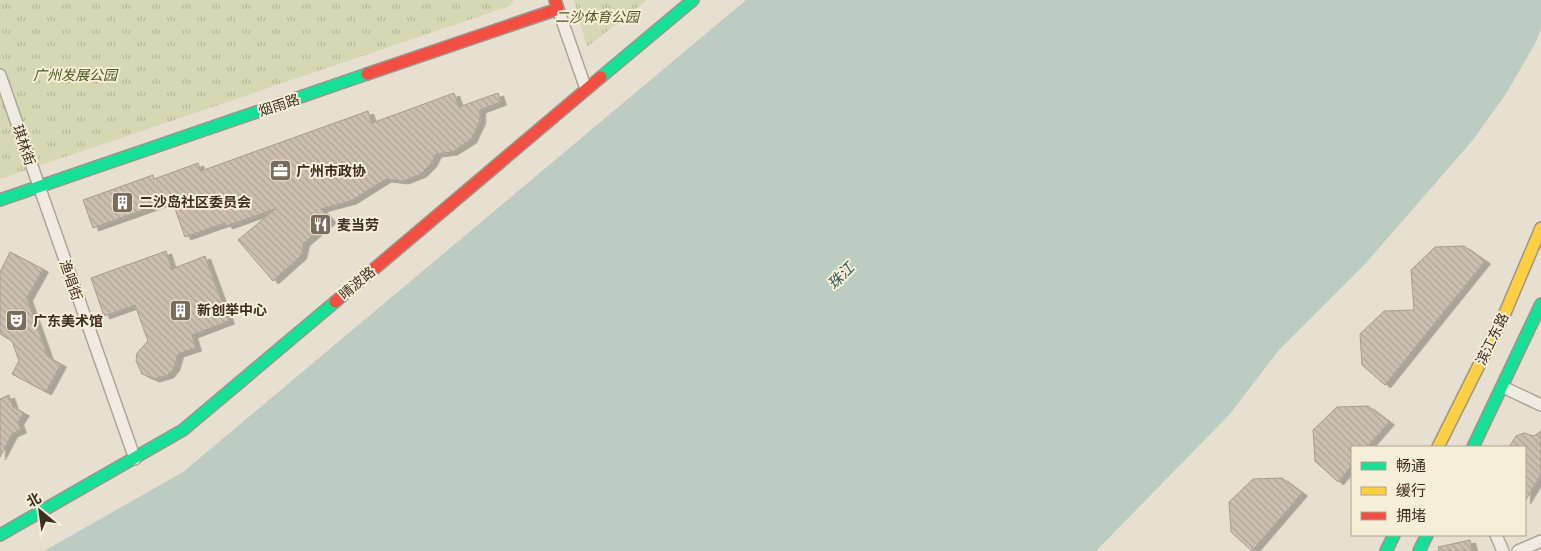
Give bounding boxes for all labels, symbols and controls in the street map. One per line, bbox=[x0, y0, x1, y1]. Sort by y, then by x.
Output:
park label: 二沙体育公园 bbox=[555, 8, 641, 26]
park label: 广州发展公园 bbox=[33, 66, 119, 84]
street label: 烟雨路 bbox=[256, 90, 302, 120]
street label: 琪林街 bbox=[9, 122, 39, 168]
office icon: 广州市政协 bbox=[268, 159, 292, 183]
place label: 广州市政协 bbox=[296, 162, 366, 180]
building icon: 二沙岛社区委员会 bbox=[111, 190, 135, 214]
place label: 二沙岛社区委员会 bbox=[139, 193, 251, 211]
restaurant icon: 麦当劳 bbox=[309, 213, 333, 237]
place label: 麦当劳 bbox=[337, 216, 379, 234]
street label: 渔唱街 bbox=[56, 257, 86, 303]
water label: 珠江 bbox=[823, 257, 859, 293]
street label: 晴波路 bbox=[335, 263, 379, 303]
building icon: 新创举中心 bbox=[169, 298, 193, 322]
place label: 新创举中心 bbox=[197, 301, 267, 319]
theatre icon: 广东美术馆 bbox=[5, 309, 29, 333]
street label: 滨江东路 bbox=[1472, 310, 1512, 368]
place label: 广东美术馆 bbox=[33, 312, 103, 330]
legend bbox=[1351, 446, 1526, 536]
text: 畅通 bbox=[1396, 456, 1426, 475]
text: 缓行 bbox=[1396, 481, 1426, 500]
north arrow bbox=[15, 486, 65, 536]
text: 北 bbox=[23, 488, 44, 511]
text: 拥堵 bbox=[1396, 506, 1426, 525]

